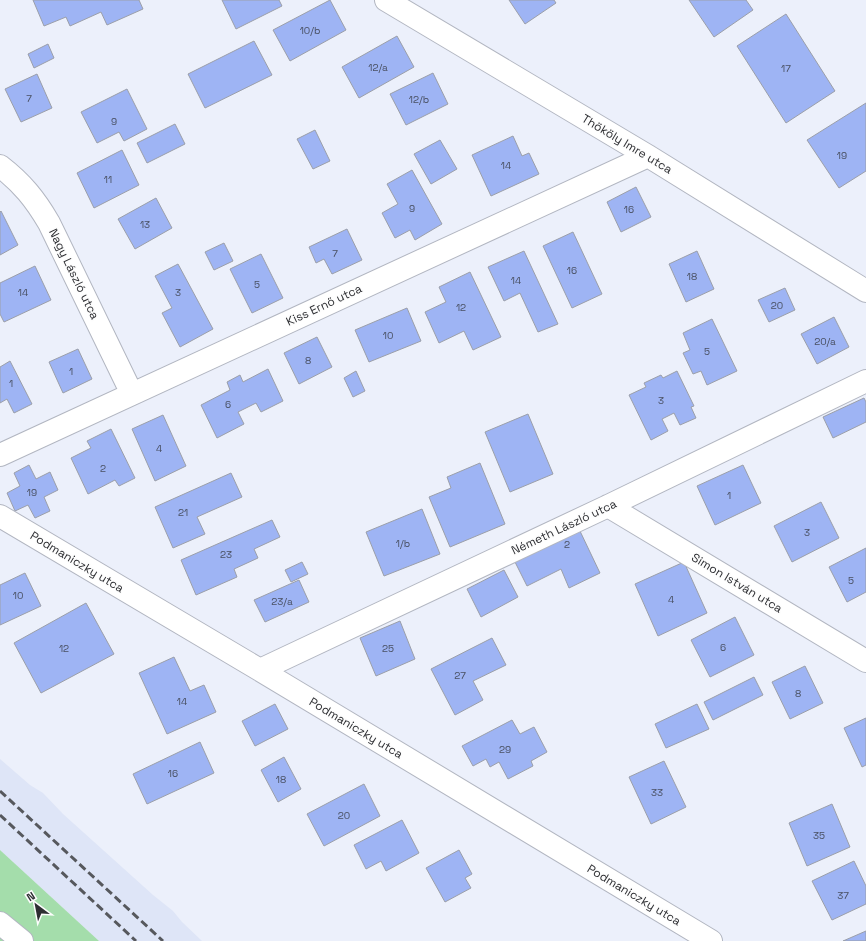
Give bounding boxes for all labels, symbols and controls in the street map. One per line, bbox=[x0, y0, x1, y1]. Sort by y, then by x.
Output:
house number: 10/b bbox=[300, 24, 320, 37]
house number: 12/a bbox=[368, 61, 388, 74]
house number: 17 bbox=[781, 62, 791, 75]
house number: 7 bbox=[26, 92, 32, 105]
house number: 12/b bbox=[409, 93, 429, 106]
street label: Thököly Imre utca bbox=[579, 111, 675, 177]
house number: 9 bbox=[111, 115, 117, 128]
house number: 19 bbox=[837, 149, 847, 162]
house number: 14 bbox=[501, 159, 511, 172]
house number: 11 bbox=[104, 173, 112, 186]
house number: 9 bbox=[409, 202, 415, 215]
house number: 16 bbox=[624, 203, 634, 216]
house number: 13 bbox=[140, 218, 150, 231]
street label: Nagy László utca bbox=[45, 226, 103, 322]
house number: 7 bbox=[332, 247, 338, 260]
house number: 16 bbox=[567, 264, 577, 277]
house number: 18 bbox=[687, 270, 697, 283]
house number: 14 bbox=[511, 274, 521, 287]
house number: 5 bbox=[254, 278, 260, 291]
street label: Kiss Ernő utca bbox=[284, 280, 365, 330]
house number: 14 bbox=[18, 286, 28, 299]
house number: 3 bbox=[175, 286, 181, 299]
house number: 20 bbox=[771, 299, 783, 312]
house number: 12 bbox=[456, 301, 466, 314]
house number: 10 bbox=[383, 329, 393, 342]
house number: 20/a bbox=[814, 335, 836, 348]
house number: 5 bbox=[704, 345, 710, 358]
house number: 8 bbox=[305, 354, 311, 367]
house number: 1 bbox=[69, 365, 73, 378]
house number: 1 bbox=[9, 377, 13, 390]
house number: 3 bbox=[658, 394, 664, 407]
house number: 6 bbox=[225, 398, 231, 411]
house number: 4 bbox=[156, 442, 162, 455]
house number: 2 bbox=[100, 462, 106, 475]
house number: 19 bbox=[27, 486, 37, 499]
house number: 1 bbox=[727, 489, 731, 502]
street label: Németh László utca bbox=[509, 496, 619, 558]
house number: 21 bbox=[178, 506, 188, 519]
house number: 3 bbox=[804, 526, 810, 539]
street label: Podmaniczky utca bbox=[27, 528, 127, 596]
house number: 1/b bbox=[396, 537, 410, 550]
house number: 2 bbox=[564, 538, 570, 551]
house number: 23 bbox=[220, 548, 232, 561]
street label: Simon István utca bbox=[689, 550, 786, 617]
house number: 5 bbox=[848, 574, 854, 587]
house number: 10 bbox=[13, 589, 23, 602]
house number: 4 bbox=[668, 593, 674, 606]
house number: 23/a bbox=[271, 595, 293, 608]
house number: 6 bbox=[720, 641, 726, 654]
house number: 12 bbox=[59, 642, 69, 655]
house number: 25 bbox=[382, 642, 394, 655]
house number: 27 bbox=[454, 669, 466, 682]
house number: 8 bbox=[795, 687, 801, 700]
street label: Podmaniczky utca bbox=[306, 694, 406, 762]
house number: 14 bbox=[177, 695, 187, 708]
house number: 29 bbox=[499, 743, 511, 756]
house number: 16 bbox=[168, 767, 178, 780]
house number: 18 bbox=[276, 773, 286, 786]
house number: 33 bbox=[651, 786, 663, 799]
house number: 20 bbox=[338, 809, 350, 822]
house number: 35 bbox=[813, 829, 825, 842]
street label: Podmaniczky utca bbox=[584, 861, 684, 929]
north arrow bbox=[16, 885, 56, 925]
text: N bbox=[24, 889, 38, 904]
house number: 37 bbox=[837, 889, 849, 902]

